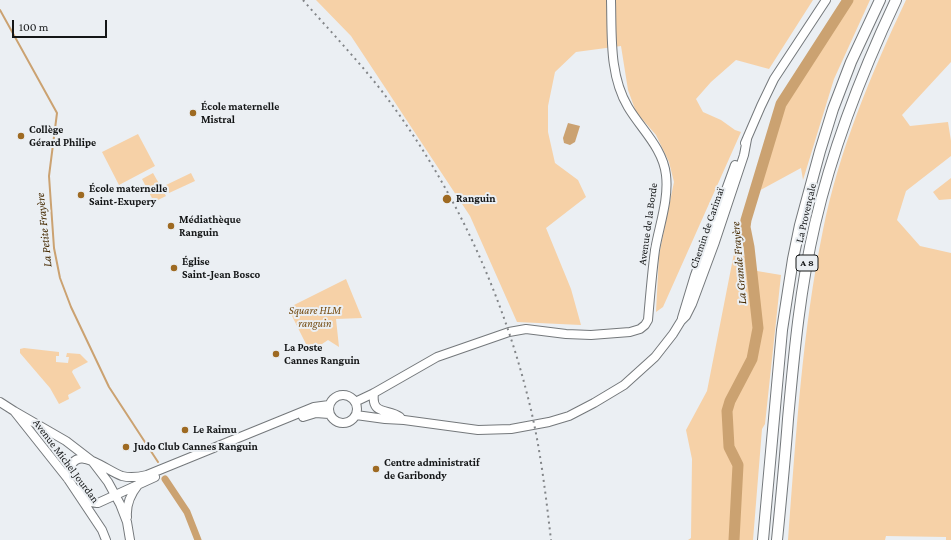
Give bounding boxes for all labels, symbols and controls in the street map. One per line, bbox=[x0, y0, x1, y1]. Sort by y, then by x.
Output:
scale bar bbox=[14, 12, 109, 38]
text: 100 m bbox=[19, 20, 48, 34]
place label: École maternelle Mistral bbox=[201, 100, 279, 126]
marker: École maternelle Mistral bbox=[188, 108, 198, 118]
place label: Collège Gérard Philipe bbox=[29, 123, 96, 149]
marker: Collège Gérard Philipe bbox=[16, 131, 26, 141]
place label: École maternelle Saint-Exupery bbox=[89, 182, 167, 208]
street label: Avenue de la Borde bbox=[636, 182, 660, 266]
street label: La Provençale bbox=[793, 182, 819, 244]
street label: Chemin de Carimaï bbox=[687, 186, 727, 270]
marker: École maternelle Saint-Exupery bbox=[76, 190, 86, 200]
water label: La Petite Frayère bbox=[33, 192, 55, 268]
place label: Ranguin bbox=[456, 192, 496, 206]
marker: Ranguin bbox=[441, 193, 453, 205]
place label: Médiathèque Ranguin bbox=[179, 213, 241, 239]
marker: Médiathèque Ranguin bbox=[166, 221, 176, 231]
water label: La Grande Frayère bbox=[728, 221, 750, 305]
place label: Église Saint-Jean Bosco bbox=[182, 255, 260, 281]
road number: A 8 bbox=[796, 255, 818, 271]
marker: Église Saint-Jean Bosco bbox=[169, 263, 179, 273]
park label: Square HLM ranguin bbox=[289, 304, 341, 330]
place label: La Poste Cannes Ranguin bbox=[284, 341, 360, 367]
marker: La Poste Cannes Ranguin bbox=[271, 349, 281, 359]
street label: Avenue Michel Jourdan bbox=[30, 416, 102, 506]
place label: Le Raimu bbox=[193, 423, 237, 437]
marker: Le Raimu bbox=[180, 425, 190, 435]
place label: Judo Club Cannes Ranguin bbox=[134, 440, 258, 454]
marker: Judo Club Cannes Ranguin bbox=[121, 442, 131, 452]
place label: Centre administratif de Garibondy bbox=[384, 456, 479, 482]
marker: Centre administratif de Garibondy bbox=[371, 464, 381, 474]

